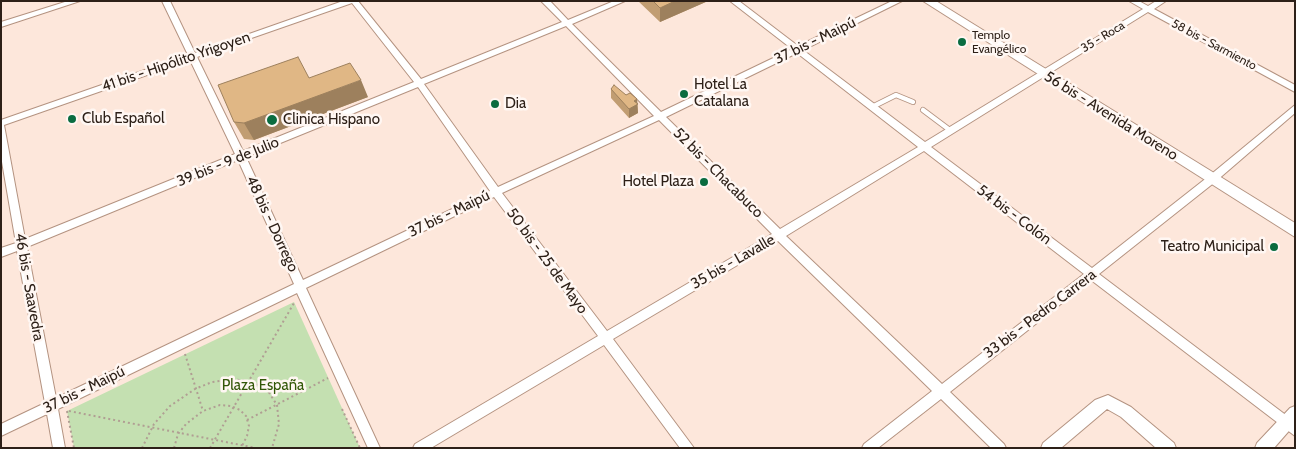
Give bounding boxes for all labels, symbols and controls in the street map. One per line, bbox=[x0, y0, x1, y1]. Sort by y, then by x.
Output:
street label: 37 bis - Maipú bbox=[771, 14, 859, 68]
street label: 58 bis - Sarmiento bbox=[1169, 17, 1259, 73]
street label: 35 - Roca bbox=[1079, 18, 1127, 56]
street label: 41 bis - Hipólito Yrigoyen bbox=[99, 28, 253, 96]
place label: Templo Evangélico bbox=[972, 28, 1026, 56]
marker: Templo Evangélico bbox=[956, 36, 968, 48]
street label: 56 bis - Avenida Moreno bbox=[1041, 68, 1181, 164]
place label: Hotel La Catalana bbox=[694, 76, 749, 111]
marker: Hotel La Catalana bbox=[678, 88, 690, 100]
place label: Dia bbox=[505, 95, 526, 113]
marker: Dia bbox=[489, 98, 501, 110]
place label: Club Español bbox=[82, 110, 165, 128]
place label: Clinica Hispano bbox=[283, 111, 380, 129]
marker: Club Español bbox=[66, 113, 78, 125]
marker: Clinica Hispano bbox=[265, 113, 279, 127]
street label: 52 bis - Chacabuco bbox=[669, 124, 767, 222]
street label: 39 bis - 9 de Julio bbox=[174, 133, 282, 191]
street label: 48 bis - Dorrego bbox=[242, 173, 302, 275]
place label: Hotel Plaza bbox=[622, 173, 694, 191]
marker: Hotel Plaza bbox=[698, 176, 710, 188]
street label: 54 bis - Colón bbox=[973, 181, 1055, 249]
street label: 37 bis - Maipú bbox=[405, 187, 493, 241]
street label: 50 bis - 25 de Mayo bbox=[503, 205, 591, 317]
street label: 35 bis - Lavalle bbox=[688, 231, 778, 293]
street label: 46 bis - Saavedra bbox=[11, 232, 47, 342]
place label: Teatro Municipal bbox=[1161, 238, 1264, 256]
marker: Teatro Municipal bbox=[1268, 241, 1280, 253]
street label: 33 bis - Pedro Carrera bbox=[980, 266, 1100, 362]
street label: 37 bis - Maipú bbox=[40, 363, 128, 417]
park label: Plaza España bbox=[222, 377, 304, 395]

